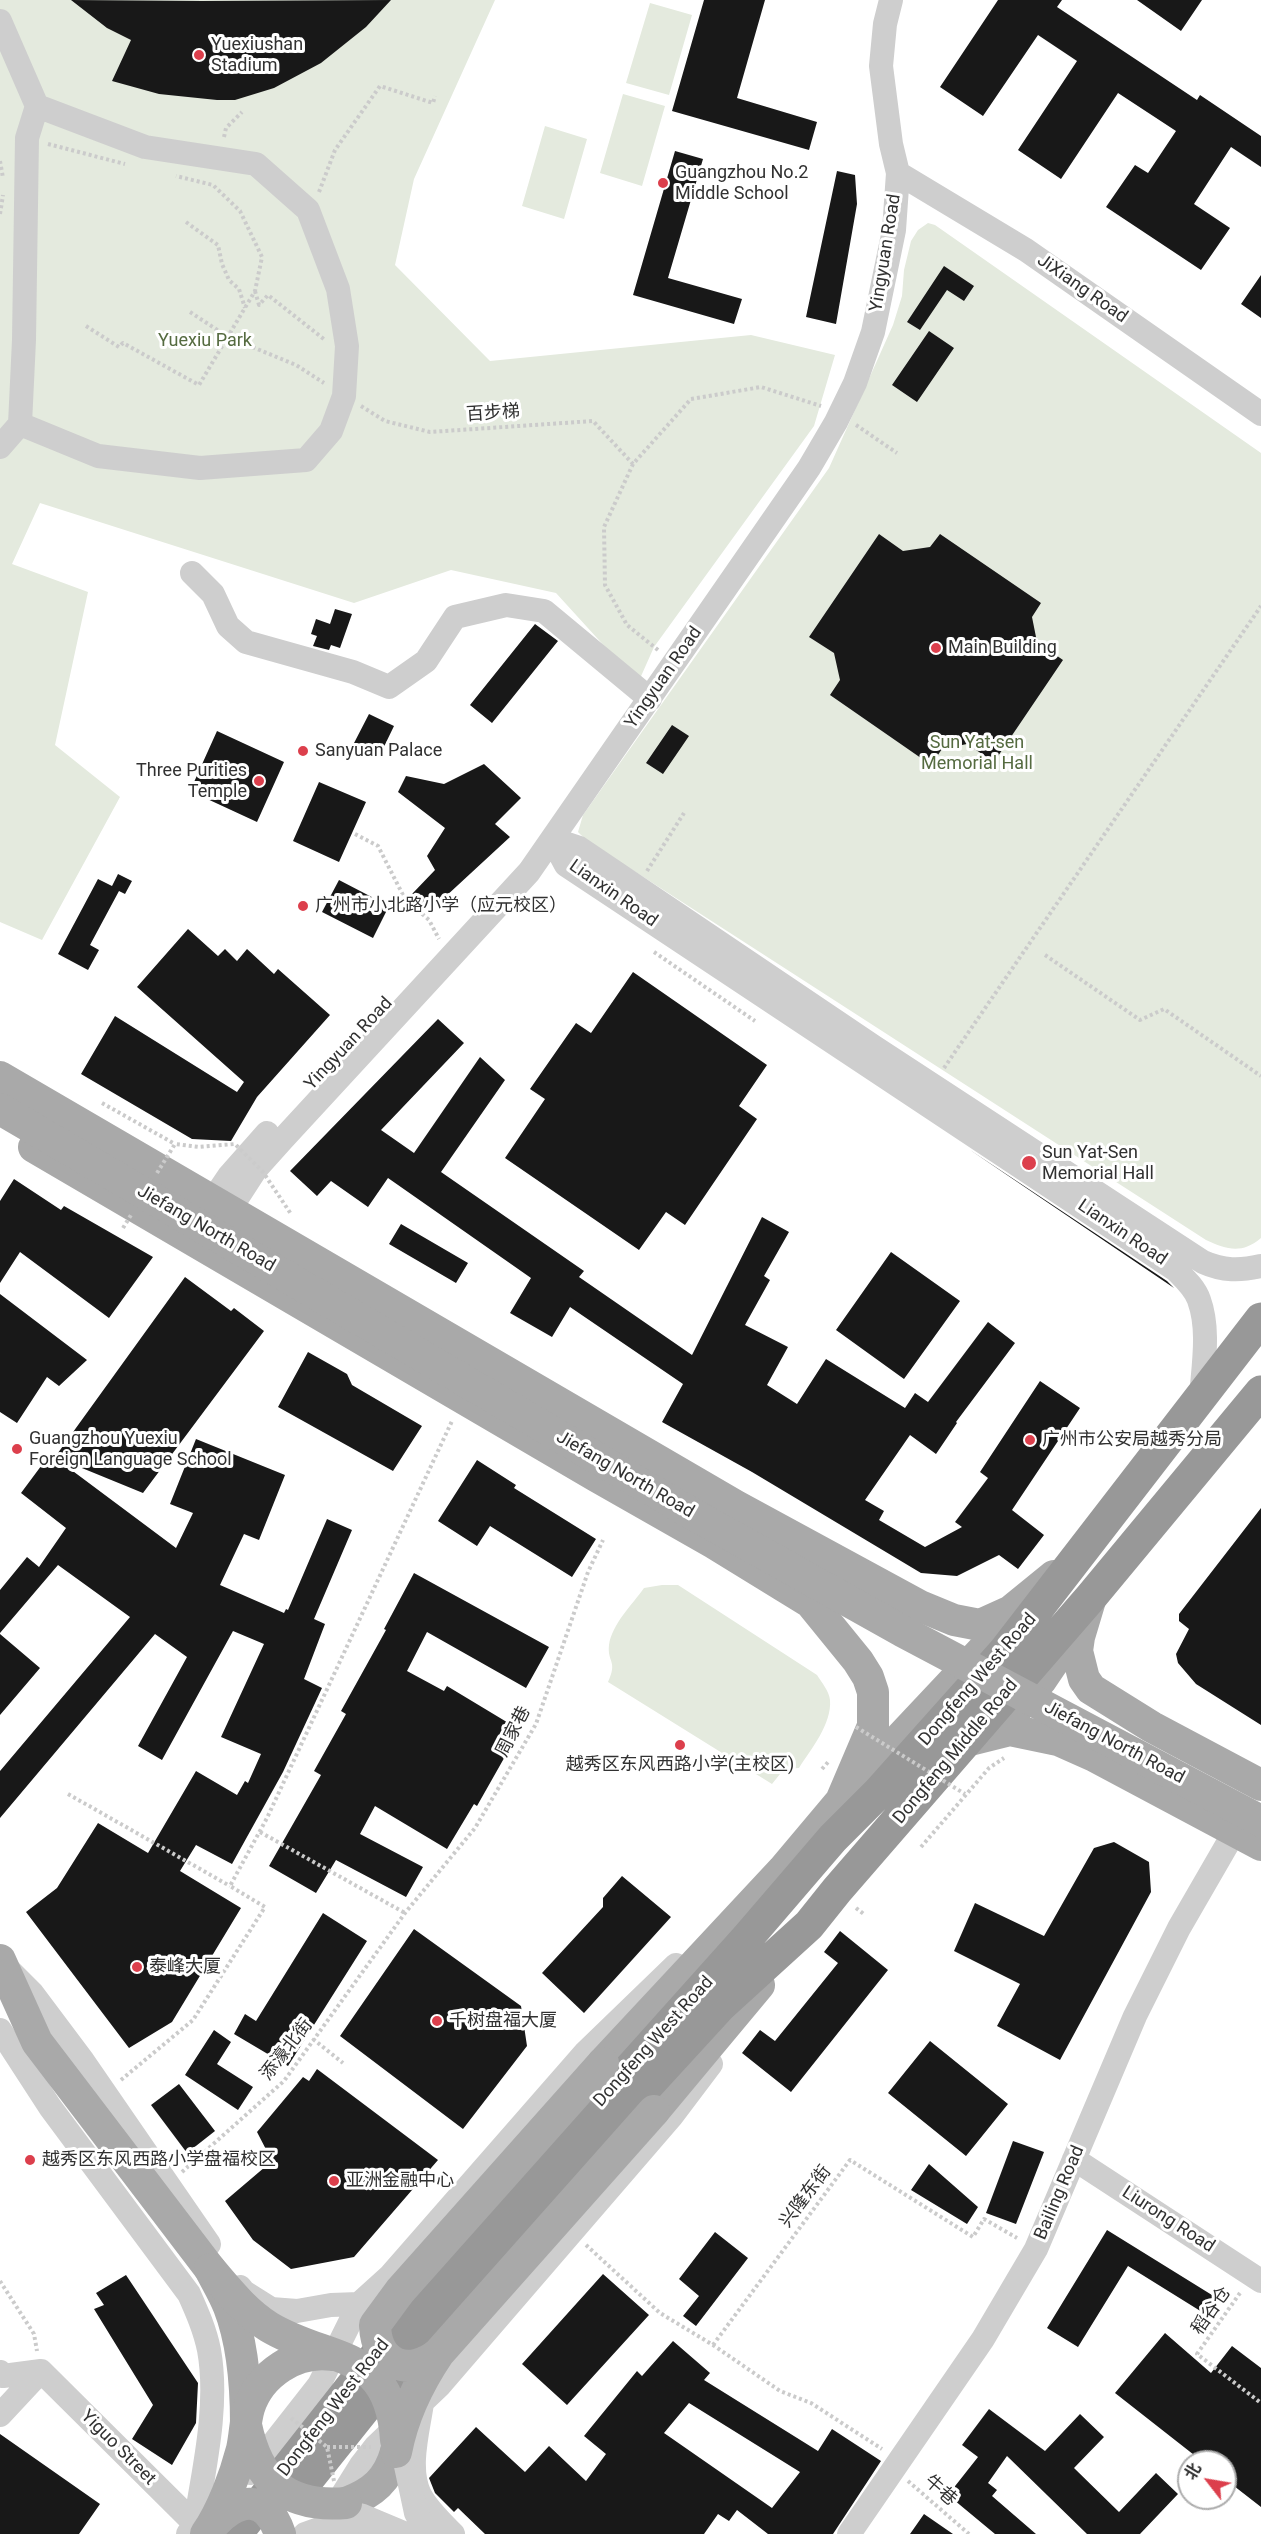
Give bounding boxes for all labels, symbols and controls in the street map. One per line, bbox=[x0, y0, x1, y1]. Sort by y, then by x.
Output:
place label: Yuexiushan Stadium bbox=[211, 34, 303, 76]
marker: Yuexiushan Stadium bbox=[192, 48, 206, 62]
place label: Guangzhou No.2 Middle School bbox=[675, 162, 808, 204]
marker: Guangzhou No.2 Middle School bbox=[656, 176, 670, 190]
street label: Yingyuan Road bbox=[866, 192, 906, 314]
street label: JiXiang Road bbox=[1033, 250, 1131, 328]
park label: Yuexiu Park bbox=[158, 330, 252, 352]
street label: 百步梯 bbox=[465, 401, 521, 427]
street label: Yingyuan Road bbox=[621, 623, 707, 733]
place label: Main Building bbox=[948, 637, 1057, 659]
marker: Main Building bbox=[929, 641, 943, 655]
park label: Sun Yat-sen Memorial Hall bbox=[921, 732, 1033, 774]
place label: Sanyuan Palace bbox=[315, 740, 442, 762]
marker: Sanyuan Palace bbox=[296, 744, 310, 758]
place label: Three Purities Temple bbox=[136, 760, 247, 802]
marker: Three Purities Temple bbox=[252, 774, 266, 788]
street label: Lianxin Road bbox=[565, 856, 661, 932]
place label: 广州市小北路小学（应元校区） bbox=[315, 895, 567, 917]
marker: 广州市小北路小学（应元校区） bbox=[296, 899, 310, 913]
street label: Yingyuan Road bbox=[300, 993, 398, 1095]
place label: Sun Yat-Sen Memorial Hall bbox=[1042, 1142, 1154, 1184]
marker: Sun Yat-Sen Memorial Hall bbox=[1020, 1154, 1038, 1172]
street label: Jiefang North Road bbox=[133, 1181, 279, 1277]
street label: Lianxin Road bbox=[1073, 1195, 1171, 1271]
street label: Jiefang North Road bbox=[552, 1427, 698, 1523]
place label: Guangzhou Yuexiu Foreign Language School bbox=[29, 1428, 232, 1470]
place label: 广州市公安局越秀分局 bbox=[1042, 1429, 1222, 1451]
marker: 广州市公安局越秀分局 bbox=[1023, 1433, 1037, 1447]
marker: Guangzhou Yuexiu Foreign Language School bbox=[10, 1442, 24, 1456]
street label: Dongfeng West Road bbox=[915, 1609, 1041, 1751]
street label: Dongfeng Middle Road bbox=[889, 1675, 1023, 1829]
street label: Jiefang North Road bbox=[1040, 1697, 1188, 1789]
street label: 周家巷 bbox=[492, 1703, 536, 1761]
marker: 越秀区东风西路小学(主校区) bbox=[673, 1738, 687, 1752]
place label: 越秀区东风西路小学(主校区) bbox=[566, 1754, 794, 1776]
place label: 泰峰大厦 bbox=[149, 1956, 221, 1978]
marker: 泰峰大厦 bbox=[130, 1960, 144, 1974]
street label: Dongfeng West Road bbox=[590, 1972, 718, 2112]
place label: 千树盘福大厦 bbox=[449, 2010, 557, 2032]
marker: 千树盘福大厦 bbox=[430, 2014, 444, 2028]
street label: 添濠北街 bbox=[256, 2015, 318, 2085]
street label: Bailing Road bbox=[1031, 2143, 1089, 2243]
place label: 越秀区东风西路小学盘福校区 bbox=[42, 2149, 276, 2171]
marker: 越秀区东风西路小学盘福校区 bbox=[23, 2153, 37, 2167]
street label: 兴隆东街 bbox=[776, 2162, 836, 2232]
place label: 亚洲金融中心 bbox=[346, 2170, 454, 2192]
marker: 亚洲金融中心 bbox=[327, 2174, 341, 2188]
street label: Liurong Road bbox=[1118, 2182, 1218, 2258]
street label: 稻谷仓 bbox=[1188, 2283, 1236, 2339]
street label: Dongfeng West Road bbox=[274, 2335, 394, 2481]
street label: Yiguo Street bbox=[76, 2406, 160, 2490]
north arrow bbox=[1177, 2450, 1237, 2510]
text: 北 bbox=[1181, 2460, 1205, 2483]
street label: 牛巷 bbox=[919, 2471, 961, 2511]

